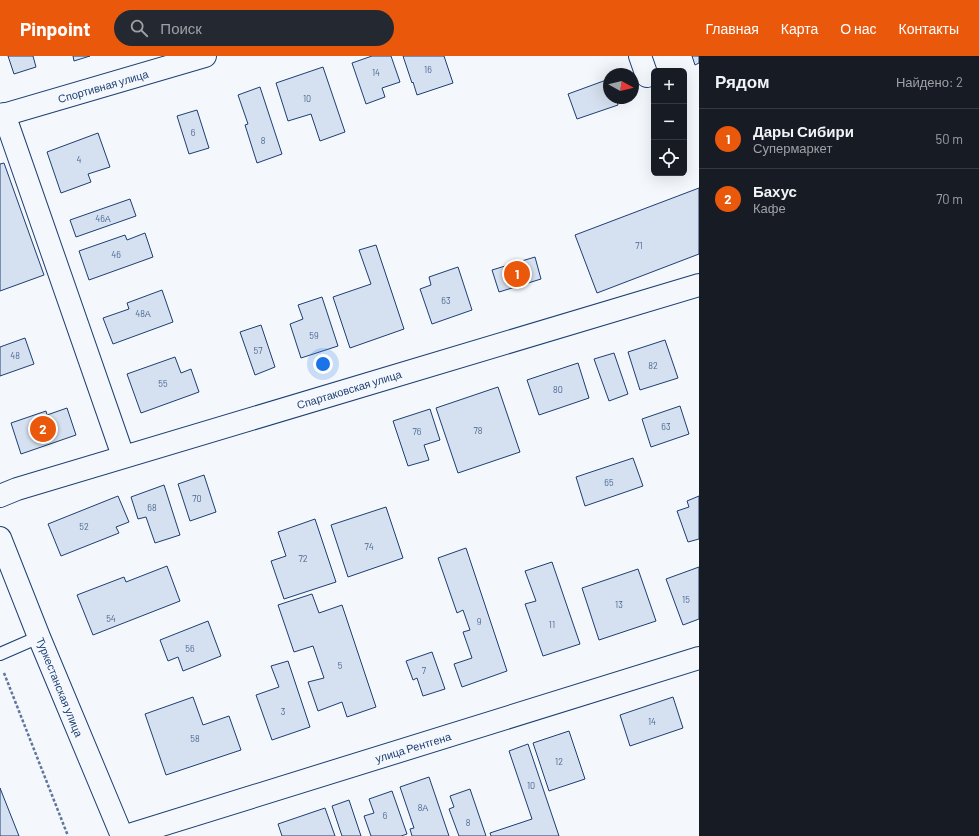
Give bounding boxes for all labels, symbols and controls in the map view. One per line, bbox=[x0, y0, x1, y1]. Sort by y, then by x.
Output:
search box bbox=[114, 10, 394, 46]
text: Pinpoint bbox=[20, 17, 90, 40]
icon: search bbox=[128, 17, 150, 39]
text: Поиск bbox=[160, 19, 202, 37]
text: Главная bbox=[706, 20, 759, 37]
text: Карта bbox=[781, 20, 818, 37]
text: О нас bbox=[840, 20, 877, 37]
text: Контакты bbox=[899, 20, 959, 37]
house number: 16 bbox=[424, 64, 432, 75]
street label: Спортивная улица bbox=[56, 67, 151, 105]
house number: 14 bbox=[372, 67, 380, 78]
north arrow bbox=[603, 68, 639, 104]
map controls bbox=[651, 68, 687, 176]
button: + bbox=[651, 68, 687, 104]
text: Рядом bbox=[715, 71, 770, 91]
text: Найдено: 2 bbox=[896, 74, 963, 90]
house number: 10 bbox=[303, 93, 311, 104]
button: − bbox=[651, 104, 687, 140]
text: Дары Сибири bbox=[753, 122, 854, 140]
house number: 6 bbox=[191, 127, 196, 138]
text: 1 bbox=[726, 131, 730, 147]
text: 50 m bbox=[936, 131, 963, 147]
house number: 8 bbox=[261, 135, 266, 146]
button: locate bbox=[651, 140, 687, 176]
text: Супермаркет bbox=[753, 140, 832, 156]
house number: 4 bbox=[77, 154, 82, 165]
text: Бахус bbox=[753, 182, 797, 200]
text: 2 bbox=[724, 191, 732, 207]
text: 70 m bbox=[936, 191, 963, 207]
text: Кафе bbox=[753, 200, 786, 216]
house number: 46А bbox=[95, 213, 111, 224]
house number: 71 bbox=[635, 240, 643, 251]
house number: 46 bbox=[111, 249, 121, 260]
pin: 1 bbox=[504, 259, 530, 289]
house number: 63 bbox=[441, 295, 451, 306]
house number: 48А bbox=[135, 308, 151, 319]
house number: 59 bbox=[309, 330, 319, 341]
house number: 57 bbox=[254, 345, 263, 356]
house number: 48 bbox=[10, 350, 20, 361]
your location bbox=[313, 354, 333, 374]
house number: 82 bbox=[648, 360, 658, 371]
street label: Спартаковская улица bbox=[295, 367, 404, 411]
house number: 55 bbox=[158, 378, 168, 389]
house number: 80 bbox=[553, 384, 563, 395]
pin: 2 bbox=[30, 414, 56, 444]
house number: 63 bbox=[661, 421, 671, 432]
house number: 78 bbox=[474, 425, 483, 436]
house number: 76 bbox=[413, 426, 422, 437]
house number: 65 bbox=[604, 477, 614, 488]
house number: 70 bbox=[192, 493, 202, 504]
house number: 68 bbox=[147, 502, 157, 513]
house number: 52 bbox=[79, 521, 89, 532]
house number: 74 bbox=[364, 541, 374, 552]
house number: 72 bbox=[298, 553, 308, 564]
house number: 15 bbox=[682, 594, 690, 605]
house number: 13 bbox=[615, 599, 623, 610]
house number: 54 bbox=[106, 613, 116, 624]
house number: 9 bbox=[477, 616, 482, 627]
house number: 11 bbox=[549, 619, 555, 630]
street label: Туркестанская улица bbox=[34, 635, 86, 740]
house number: 56 bbox=[185, 643, 195, 654]
house number: 5 bbox=[338, 660, 343, 671]
house number: 7 bbox=[422, 665, 427, 676]
house number: 3 bbox=[281, 706, 286, 717]
house number: 14 bbox=[648, 716, 656, 727]
street label: улица Рентгена bbox=[374, 729, 453, 765]
house number: 58 bbox=[190, 733, 200, 744]
house number: 12 bbox=[555, 756, 563, 767]
house number: 10 bbox=[527, 780, 535, 791]
house number: 8А bbox=[418, 802, 428, 813]
house number: 6 bbox=[383, 810, 388, 821]
house number: 8 bbox=[466, 817, 471, 828]

